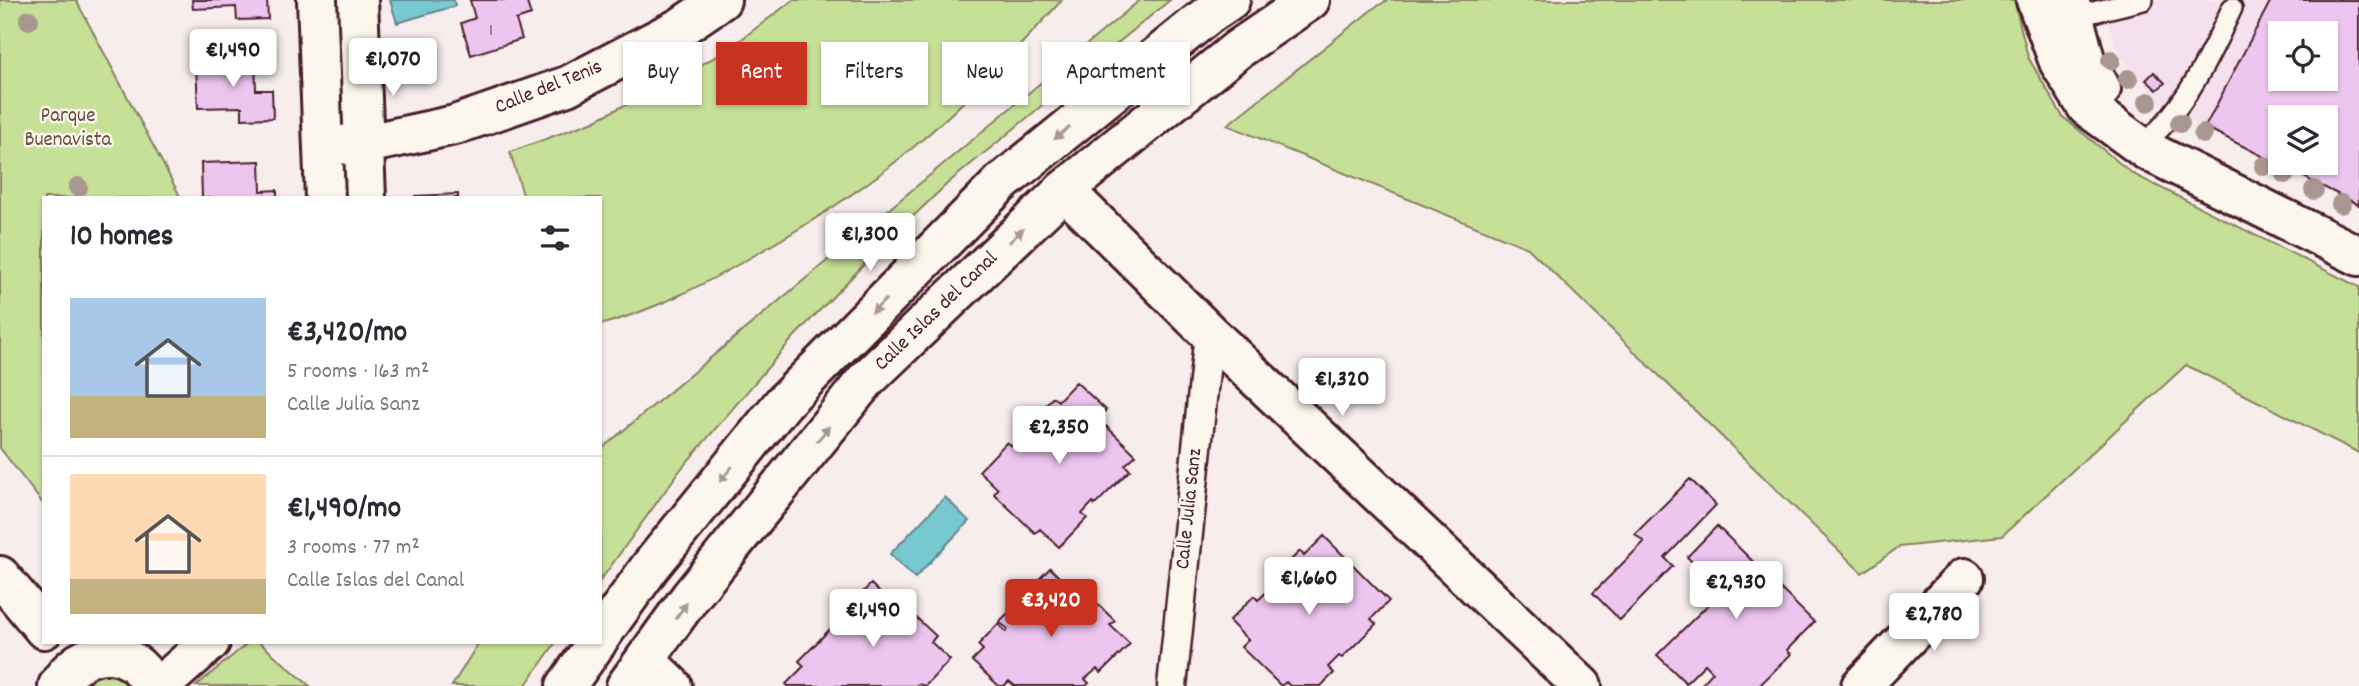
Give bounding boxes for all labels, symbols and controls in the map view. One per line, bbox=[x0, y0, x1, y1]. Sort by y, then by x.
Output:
house number: 1 bbox=[489, 19, 493, 44]
map controls bbox=[2268, 21, 2338, 175]
button: locate bbox=[2268, 21, 2338, 91]
pin: €1,490 bbox=[176, 29, 290, 89]
text: €1,490 bbox=[206, 35, 260, 68]
pin: €1,070 bbox=[336, 38, 450, 98]
chip: Buy bbox=[623, 42, 702, 105]
chip: Rent bbox=[716, 42, 807, 105]
chip: Filters bbox=[821, 42, 928, 105]
chip: New bbox=[942, 42, 1028, 105]
chip: Apartment bbox=[1042, 42, 1190, 105]
text: €1,070 bbox=[365, 44, 421, 77]
street label: Calle del Tenis bbox=[491, 53, 607, 123]
park label: Parque Buenavista bbox=[25, 102, 113, 156]
button: layers bbox=[2268, 105, 2338, 175]
one-way arrow bbox=[1053, 126, 1071, 141]
pin: €1,300 bbox=[813, 214, 927, 273]
text: 10 homes bbox=[70, 217, 173, 260]
icon: filters bbox=[536, 219, 574, 257]
text: €1,300 bbox=[841, 219, 899, 252]
one-way arrow bbox=[1007, 229, 1024, 245]
street label: Calle Islas del Canal bbox=[868, 245, 1006, 379]
one-way arrow bbox=[870, 298, 887, 315]
text: €3,420/mo bbox=[287, 313, 407, 356]
icon: home bbox=[126, 326, 210, 410]
text: 5 rooms · 163 m² bbox=[287, 356, 429, 389]
pin: €1,320 bbox=[1285, 358, 1399, 418]
text: €1,320 bbox=[1314, 364, 1370, 397]
text: Calle Julia Sanz bbox=[287, 389, 420, 422]
pin: €2,350 bbox=[1002, 406, 1116, 466]
text: €2,350 bbox=[1029, 412, 1089, 445]
one-way arrow bbox=[815, 425, 830, 442]
street label: Calle Julia Sanz bbox=[1169, 447, 1211, 571]
one-way arrow bbox=[718, 465, 733, 483]
text: €1,490/mo bbox=[287, 489, 401, 532]
icon: home bbox=[126, 502, 210, 586]
text: 3 rooms · 77 m² bbox=[287, 532, 420, 565]
pin: €1,660 bbox=[1252, 558, 1366, 617]
pin: €2,930 bbox=[1679, 562, 1793, 621]
text: €1,660 bbox=[1280, 563, 1338, 596]
text: Calle Islas del Canal bbox=[287, 565, 464, 598]
text: €2,930 bbox=[1706, 567, 1766, 600]
pin: €3,420 bbox=[994, 580, 1108, 639]
text: €3,420 bbox=[1021, 585, 1081, 618]
pin: €1,490 bbox=[816, 590, 930, 649]
pin: €2,780 bbox=[1877, 594, 1991, 653]
text: €1,490 bbox=[846, 595, 900, 628]
text: €2,780 bbox=[1905, 599, 1963, 632]
one-way arrow bbox=[673, 602, 687, 620]

